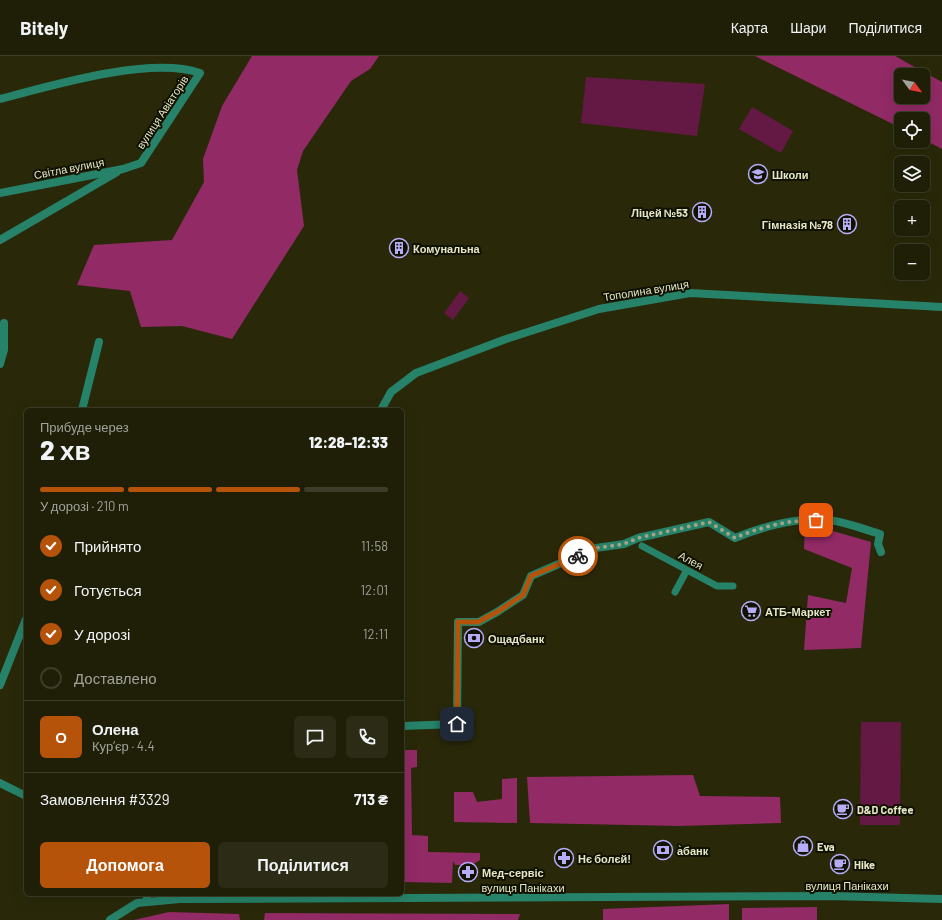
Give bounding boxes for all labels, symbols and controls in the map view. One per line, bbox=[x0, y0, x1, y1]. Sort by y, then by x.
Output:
text: Bitely bbox=[20, 16, 68, 39]
text: Карта bbox=[731, 19, 768, 36]
text: Шари bbox=[790, 19, 826, 36]
text: Поділитися bbox=[848, 19, 922, 36]
north arrow bbox=[894, 68, 930, 104]
map controls bbox=[894, 68, 930, 280]
street label: вулиця Авіаторів bbox=[133, 73, 191, 151]
button: locate bbox=[894, 112, 930, 148]
street label: Світла вулиця bbox=[33, 155, 105, 181]
button: layers bbox=[894, 156, 930, 192]
school or university icon: Школи bbox=[747, 163, 769, 185]
place label: Школи bbox=[772, 168, 809, 181]
button: + bbox=[894, 200, 930, 236]
building icon: Ліцей №53 bbox=[691, 201, 713, 223]
place label: Ліцей №53 bbox=[631, 206, 688, 219]
building icon: Гімназія №78 bbox=[836, 213, 858, 235]
place label: Гімназія №78 bbox=[762, 218, 833, 231]
building icon: Комунальна bbox=[388, 237, 410, 259]
place label: Комунальна bbox=[413, 242, 481, 255]
button: − bbox=[894, 244, 930, 280]
street label: Тополина вулиця bbox=[602, 277, 690, 303]
text: Прибуде через bbox=[40, 419, 129, 435]
text: 12:28–12:33 bbox=[309, 433, 388, 451]
text: 2 хв bbox=[40, 434, 90, 465]
text: У дорозі · 210 m bbox=[40, 498, 129, 514]
pin bbox=[799, 503, 833, 537]
icon: bag bbox=[805, 509, 827, 531]
icon: check bbox=[40, 535, 62, 557]
courier bbox=[558, 536, 598, 576]
text: Прийнято bbox=[74, 537, 141, 555]
text: 11:58 bbox=[361, 538, 388, 554]
icon: bike bbox=[567, 545, 589, 567]
street label: Алея bbox=[677, 548, 705, 572]
icon: check bbox=[40, 579, 62, 601]
text: Готується bbox=[74, 581, 142, 599]
text: 12:01 bbox=[361, 582, 388, 598]
supermarket icon: АТБ-Маркет bbox=[740, 600, 762, 622]
place label: АТБ-Маркет bbox=[765, 605, 831, 618]
icon: check bbox=[40, 623, 62, 645]
text: У дорозі bbox=[74, 625, 130, 643]
text: 12:11 bbox=[363, 626, 388, 642]
bank icon: Ощадбанк bbox=[463, 627, 485, 649]
place label: Ощадбанк bbox=[488, 632, 545, 645]
text: Доставлено bbox=[74, 669, 157, 687]
pin bbox=[440, 707, 474, 741]
icon: home bbox=[446, 713, 468, 735]
button: chat bbox=[294, 716, 336, 758]
button: phone bbox=[346, 716, 388, 758]
text: Олена bbox=[92, 720, 139, 738]
text: О bbox=[55, 728, 67, 746]
text: Кур’єр · 4.4 bbox=[92, 738, 155, 754]
text: Замовлення #3329 bbox=[40, 790, 170, 808]
text: 713 ₴ bbox=[354, 790, 388, 808]
cafe icon: D&D Coffee bbox=[832, 798, 854, 820]
place label: D&D Coffee bbox=[857, 803, 913, 816]
shop icon: Eva bbox=[792, 835, 814, 857]
bank icon: а̀банк bbox=[652, 839, 674, 861]
place label: Eva bbox=[817, 840, 835, 853]
button: Допомога bbox=[40, 842, 210, 888]
button: Поділитися bbox=[218, 842, 388, 888]
place label: а̀банк bbox=[677, 844, 709, 857]
pharmacy icon: Нє болєй! bbox=[553, 847, 575, 869]
place label: Нє болєй! bbox=[578, 852, 631, 865]
cafe icon: Hike bbox=[829, 853, 851, 875]
place label: Hike bbox=[854, 858, 875, 871]
pharmacy icon: Мед-сервіс bbox=[457, 861, 479, 883]
place label: Мед-сервіс bbox=[482, 866, 544, 879]
street label: вулиця Панікахи bbox=[805, 879, 889, 892]
street label: вулиця Панікахи bbox=[481, 881, 565, 894]

